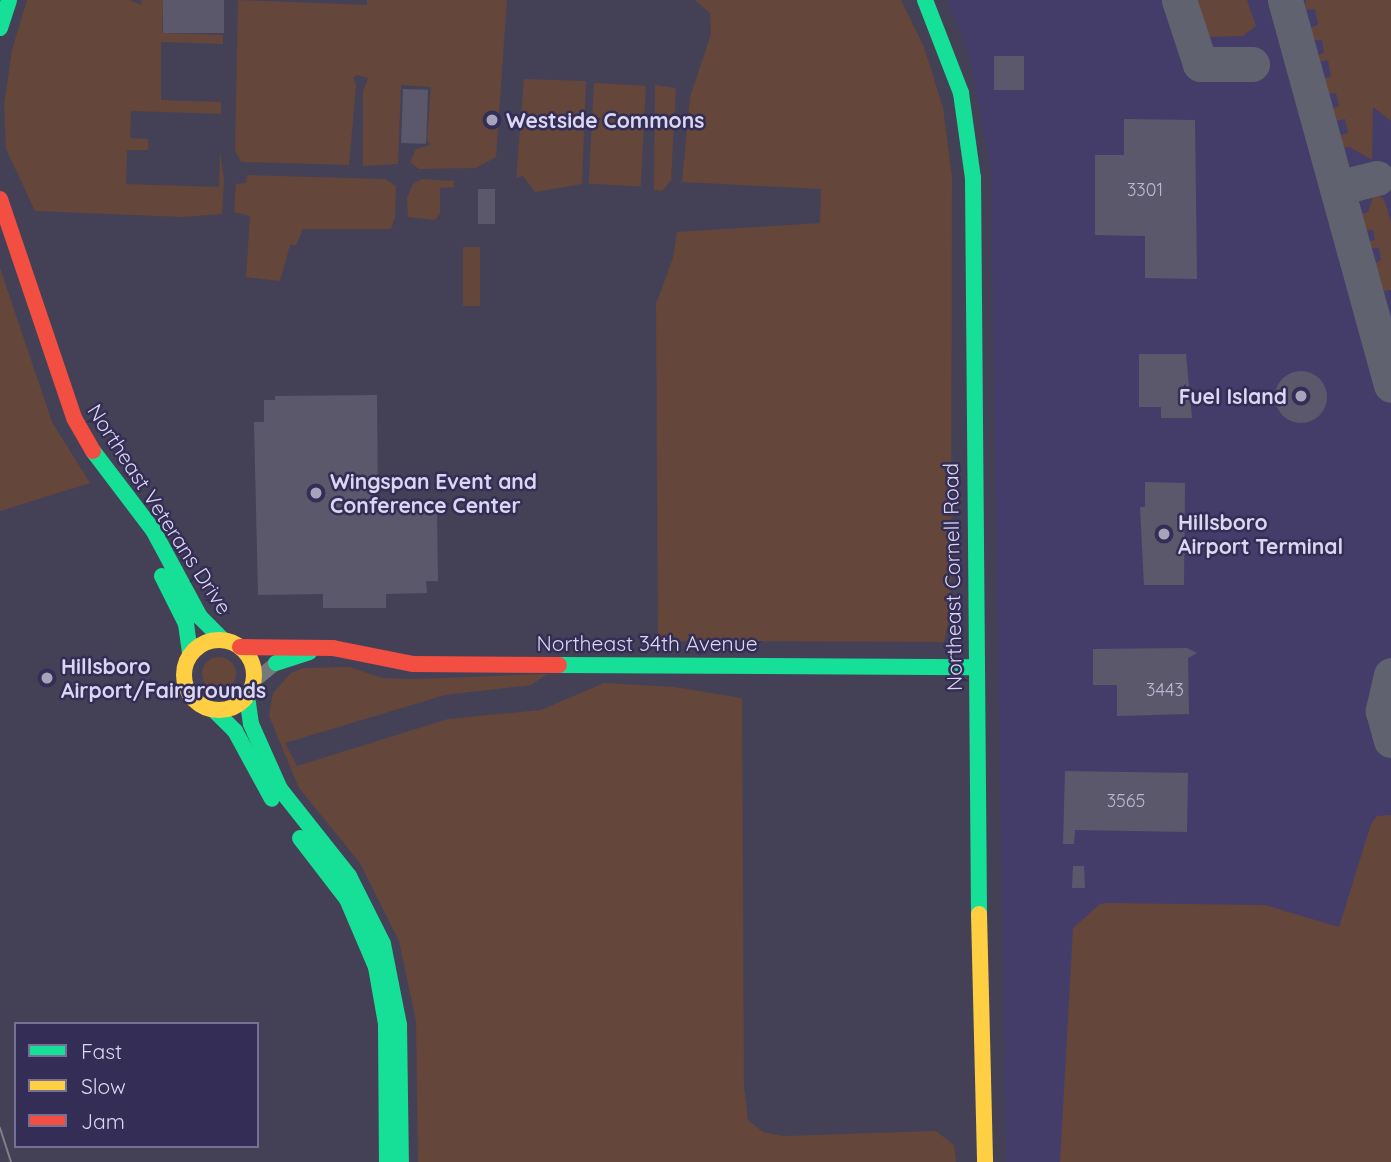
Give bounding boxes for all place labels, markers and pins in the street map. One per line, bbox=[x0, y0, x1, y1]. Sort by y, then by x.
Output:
place label: Westside Commons bbox=[506, 107, 704, 133]
marker: Westside Commons bbox=[484, 112, 500, 128]
place label: Fuel Island bbox=[1179, 383, 1287, 409]
marker: Fuel Island bbox=[1293, 388, 1309, 404]
place label: Wingspan Event and Conference Center bbox=[330, 468, 537, 518]
marker: Wingspan Event and Conference Center bbox=[308, 485, 324, 501]
place label: Hillsboro Airport Terminal bbox=[1178, 509, 1343, 559]
marker: Hillsboro Airport Terminal bbox=[1156, 526, 1172, 542]
place label: Hillsboro Airport/Fairgrounds bbox=[61, 653, 266, 703]
marker: Hillsboro Airport/Fairgrounds bbox=[39, 670, 55, 686]

